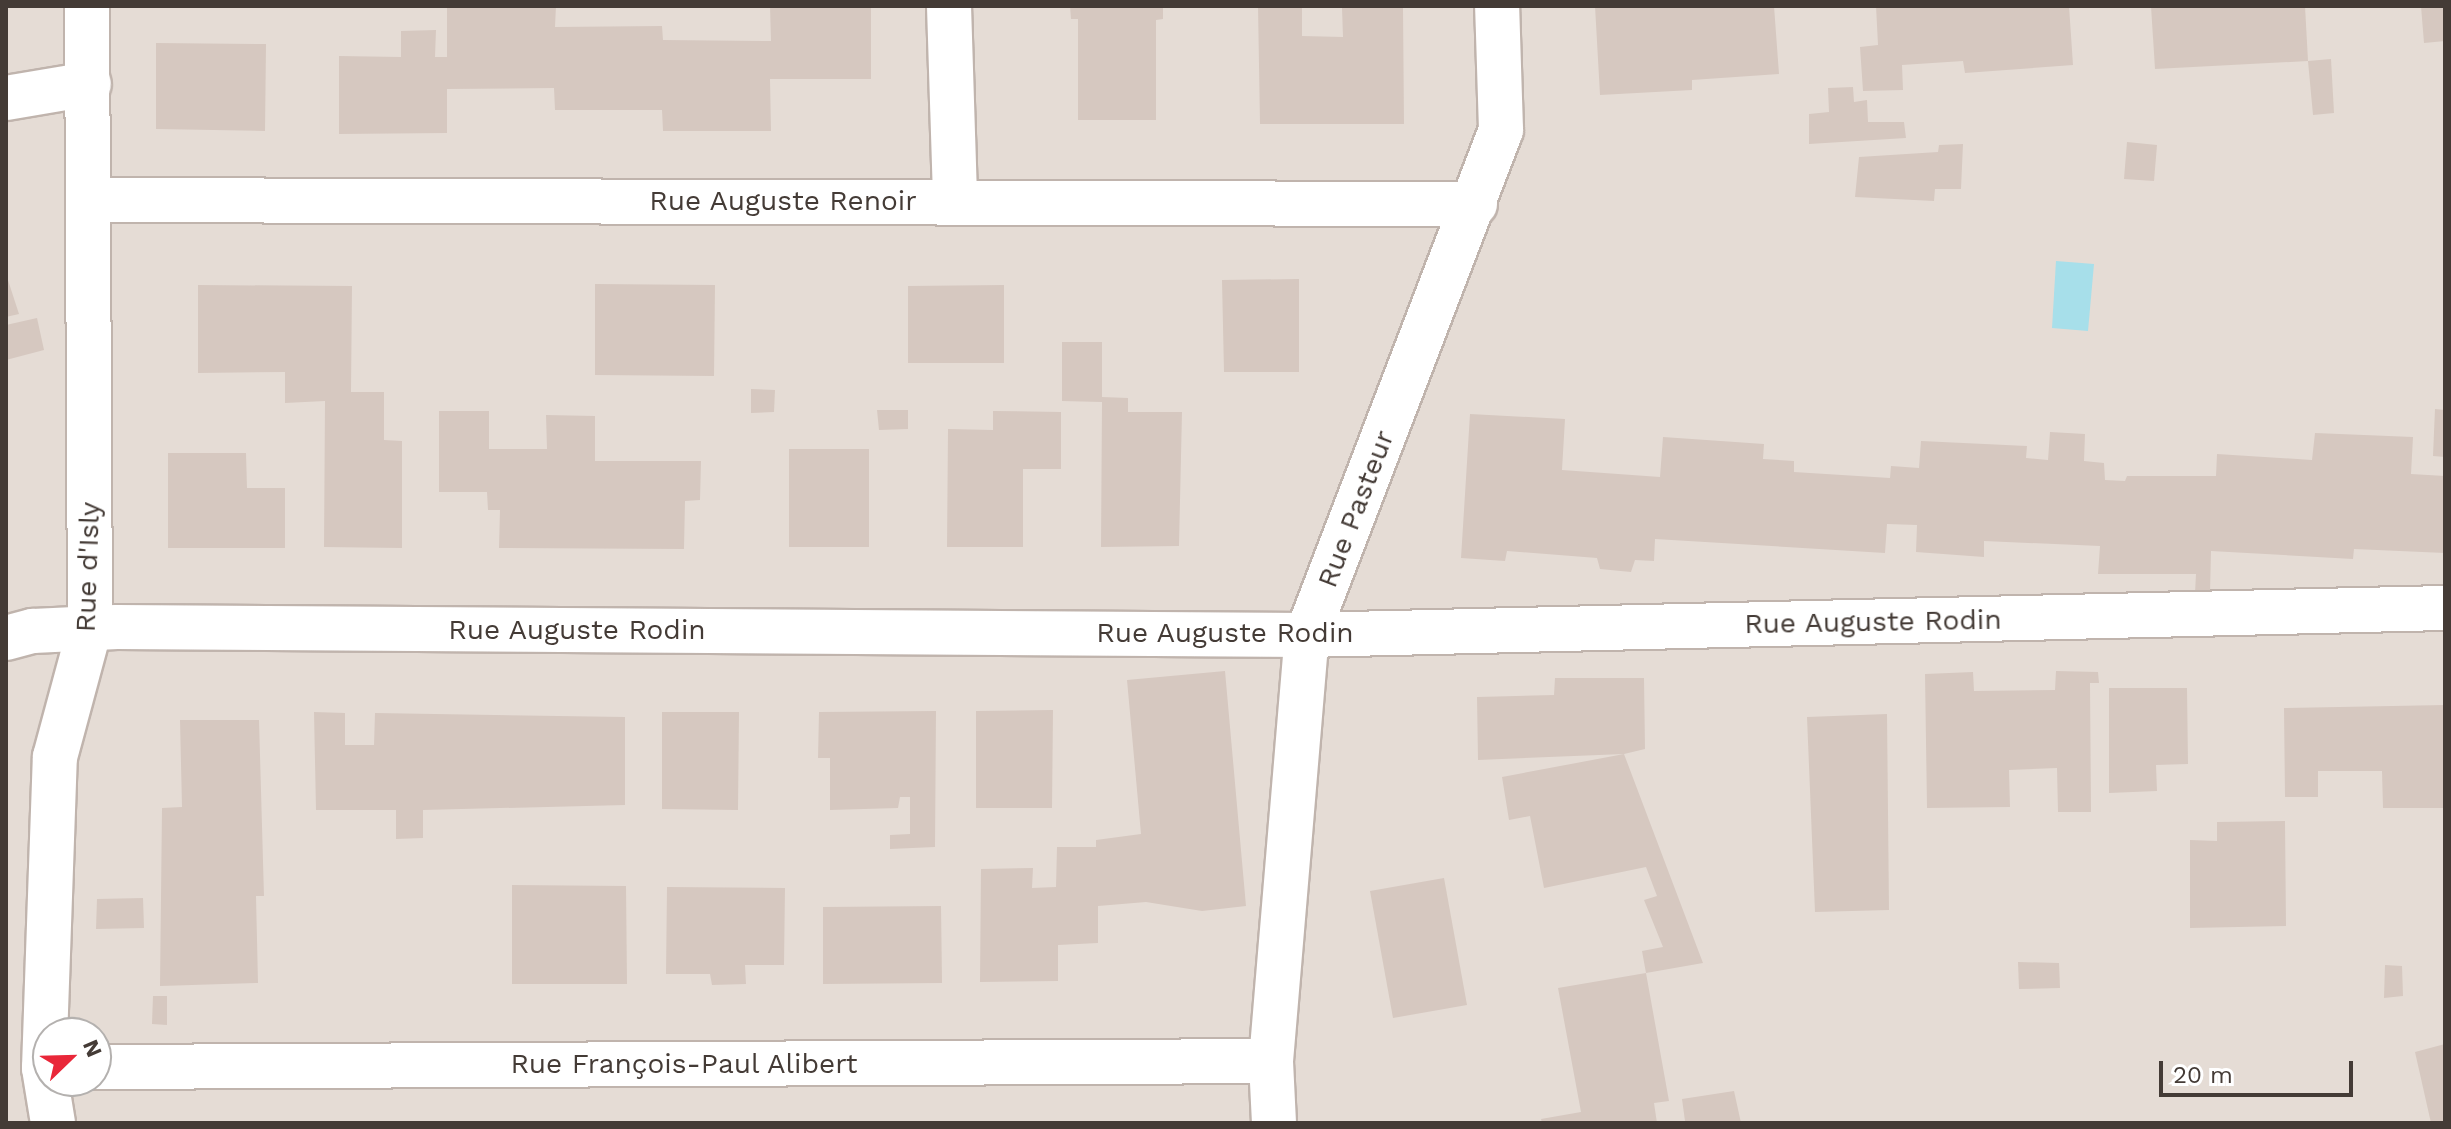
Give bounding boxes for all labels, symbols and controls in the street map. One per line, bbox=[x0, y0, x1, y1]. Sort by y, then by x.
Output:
street label: Rue Auguste Renoir bbox=[649, 184, 917, 218]
street label: Rue Pasteur bbox=[1311, 426, 1401, 592]
street label: Rue d'Isly bbox=[69, 501, 107, 633]
street label: Rue Auguste Rodin bbox=[1744, 603, 2002, 641]
street label: Rue Auguste Rodin bbox=[448, 613, 706, 647]
street label: Rue Auguste Rodin bbox=[1096, 616, 1354, 650]
north arrow bbox=[32, 1017, 112, 1097]
text: N bbox=[78, 1036, 107, 1061]
scale bar bbox=[2163, 1045, 2357, 1095]
street label: Rue François-Paul Alibert bbox=[509, 1047, 859, 1081]
text: 20 m bbox=[2173, 1061, 2233, 1089]

